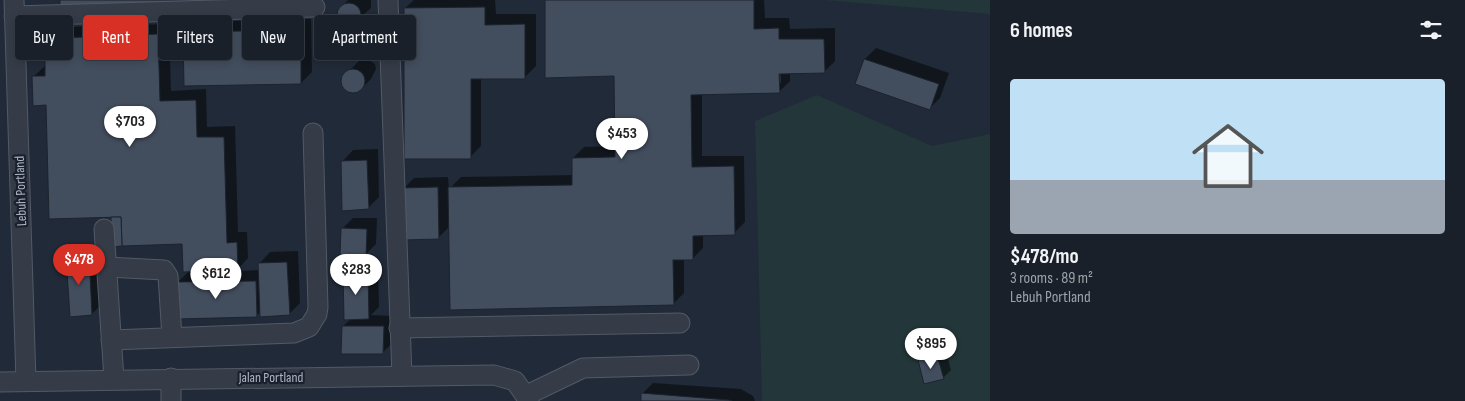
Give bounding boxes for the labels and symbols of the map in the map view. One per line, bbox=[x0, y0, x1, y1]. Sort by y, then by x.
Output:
pin: $703 bbox=[100, 106, 160, 148]
pin: $453 bbox=[592, 118, 652, 160]
street label: Lebuh Portland bbox=[11, 155, 30, 227]
pin: $478 bbox=[49, 244, 109, 286]
pin: $283 bbox=[326, 254, 386, 296]
pin: $612 bbox=[186, 258, 246, 300]
pin: $895 bbox=[901, 328, 961, 370]
street label: Jalan Portland bbox=[238, 369, 303, 386]

